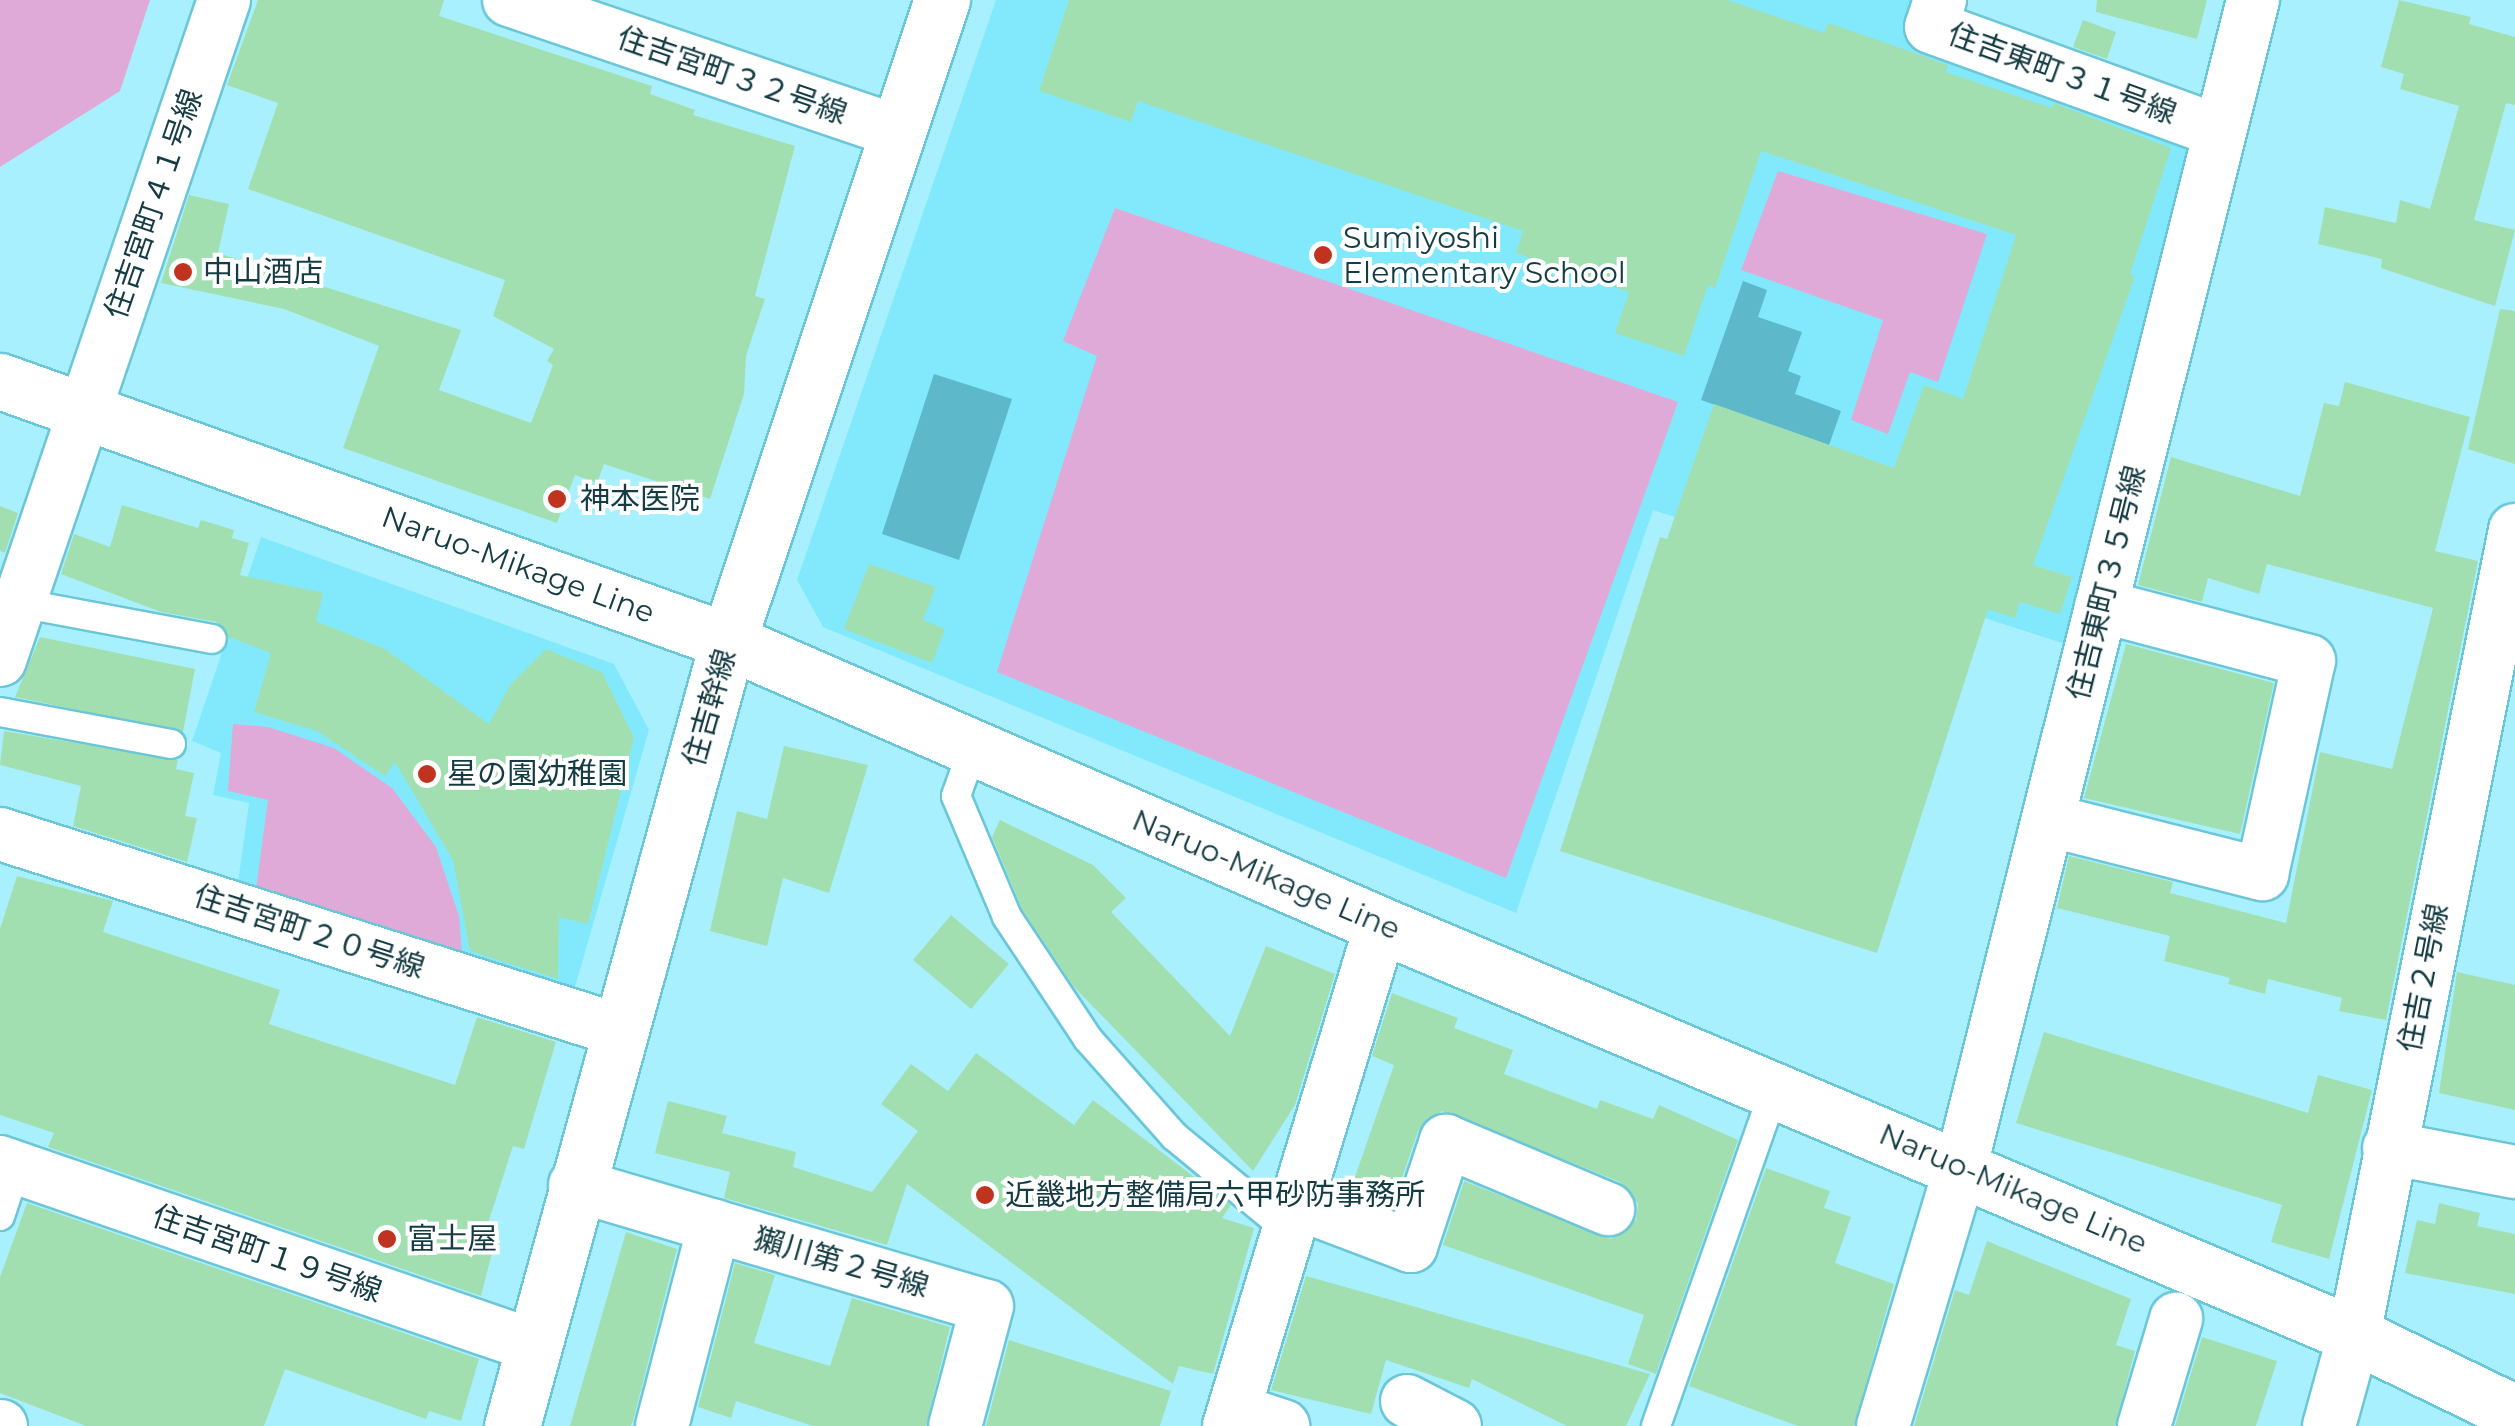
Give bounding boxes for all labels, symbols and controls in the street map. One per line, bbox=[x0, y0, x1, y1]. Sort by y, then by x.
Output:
street label: 住吉東町３１号線 bbox=[1943, 16, 2181, 132]
street label: 住吉宮町３２号線 bbox=[613, 20, 851, 132]
street label: 住吉宮町４１号線 bbox=[98, 85, 210, 323]
place label: Sumiyoshi Elementary School bbox=[1343, 220, 1626, 290]
marker: Sumiyoshi Elementary School bbox=[1312, 244, 1334, 266]
place label: 中山酒店 bbox=[203, 254, 323, 290]
marker: 中山酒店 bbox=[172, 261, 194, 283]
street label: 住吉東町３５号線 bbox=[2061, 462, 2153, 704]
place label: 神本医院 bbox=[580, 481, 700, 517]
marker: 神本医院 bbox=[544, 486, 570, 512]
street label: Naruo-Mikage Line bbox=[377, 499, 659, 631]
street label: 住吉幹線 bbox=[676, 645, 744, 771]
place label: 星の園幼稚園 bbox=[447, 756, 627, 792]
marker: 星の園幼稚園 bbox=[416, 763, 438, 785]
street label: Naruo-Mikage Line bbox=[1127, 802, 1405, 948]
street label: 住吉宮町２０号線 bbox=[189, 878, 429, 986]
street label: 住吉２号線 bbox=[2392, 901, 2456, 1055]
street label: Naruo-Mikage Line bbox=[1874, 1116, 2152, 1262]
place label: 近畿地方整備局六甲砂防事務所 bbox=[1005, 1177, 1425, 1213]
marker: 近畿地方整備局六甲砂防事務所 bbox=[974, 1184, 996, 1206]
street label: 住吉宮町１９号線 bbox=[148, 1198, 386, 1310]
place label: 富士屋 bbox=[407, 1221, 497, 1257]
street label: 獺川第２号線 bbox=[750, 1221, 932, 1305]
marker: 富士屋 bbox=[376, 1228, 398, 1250]

